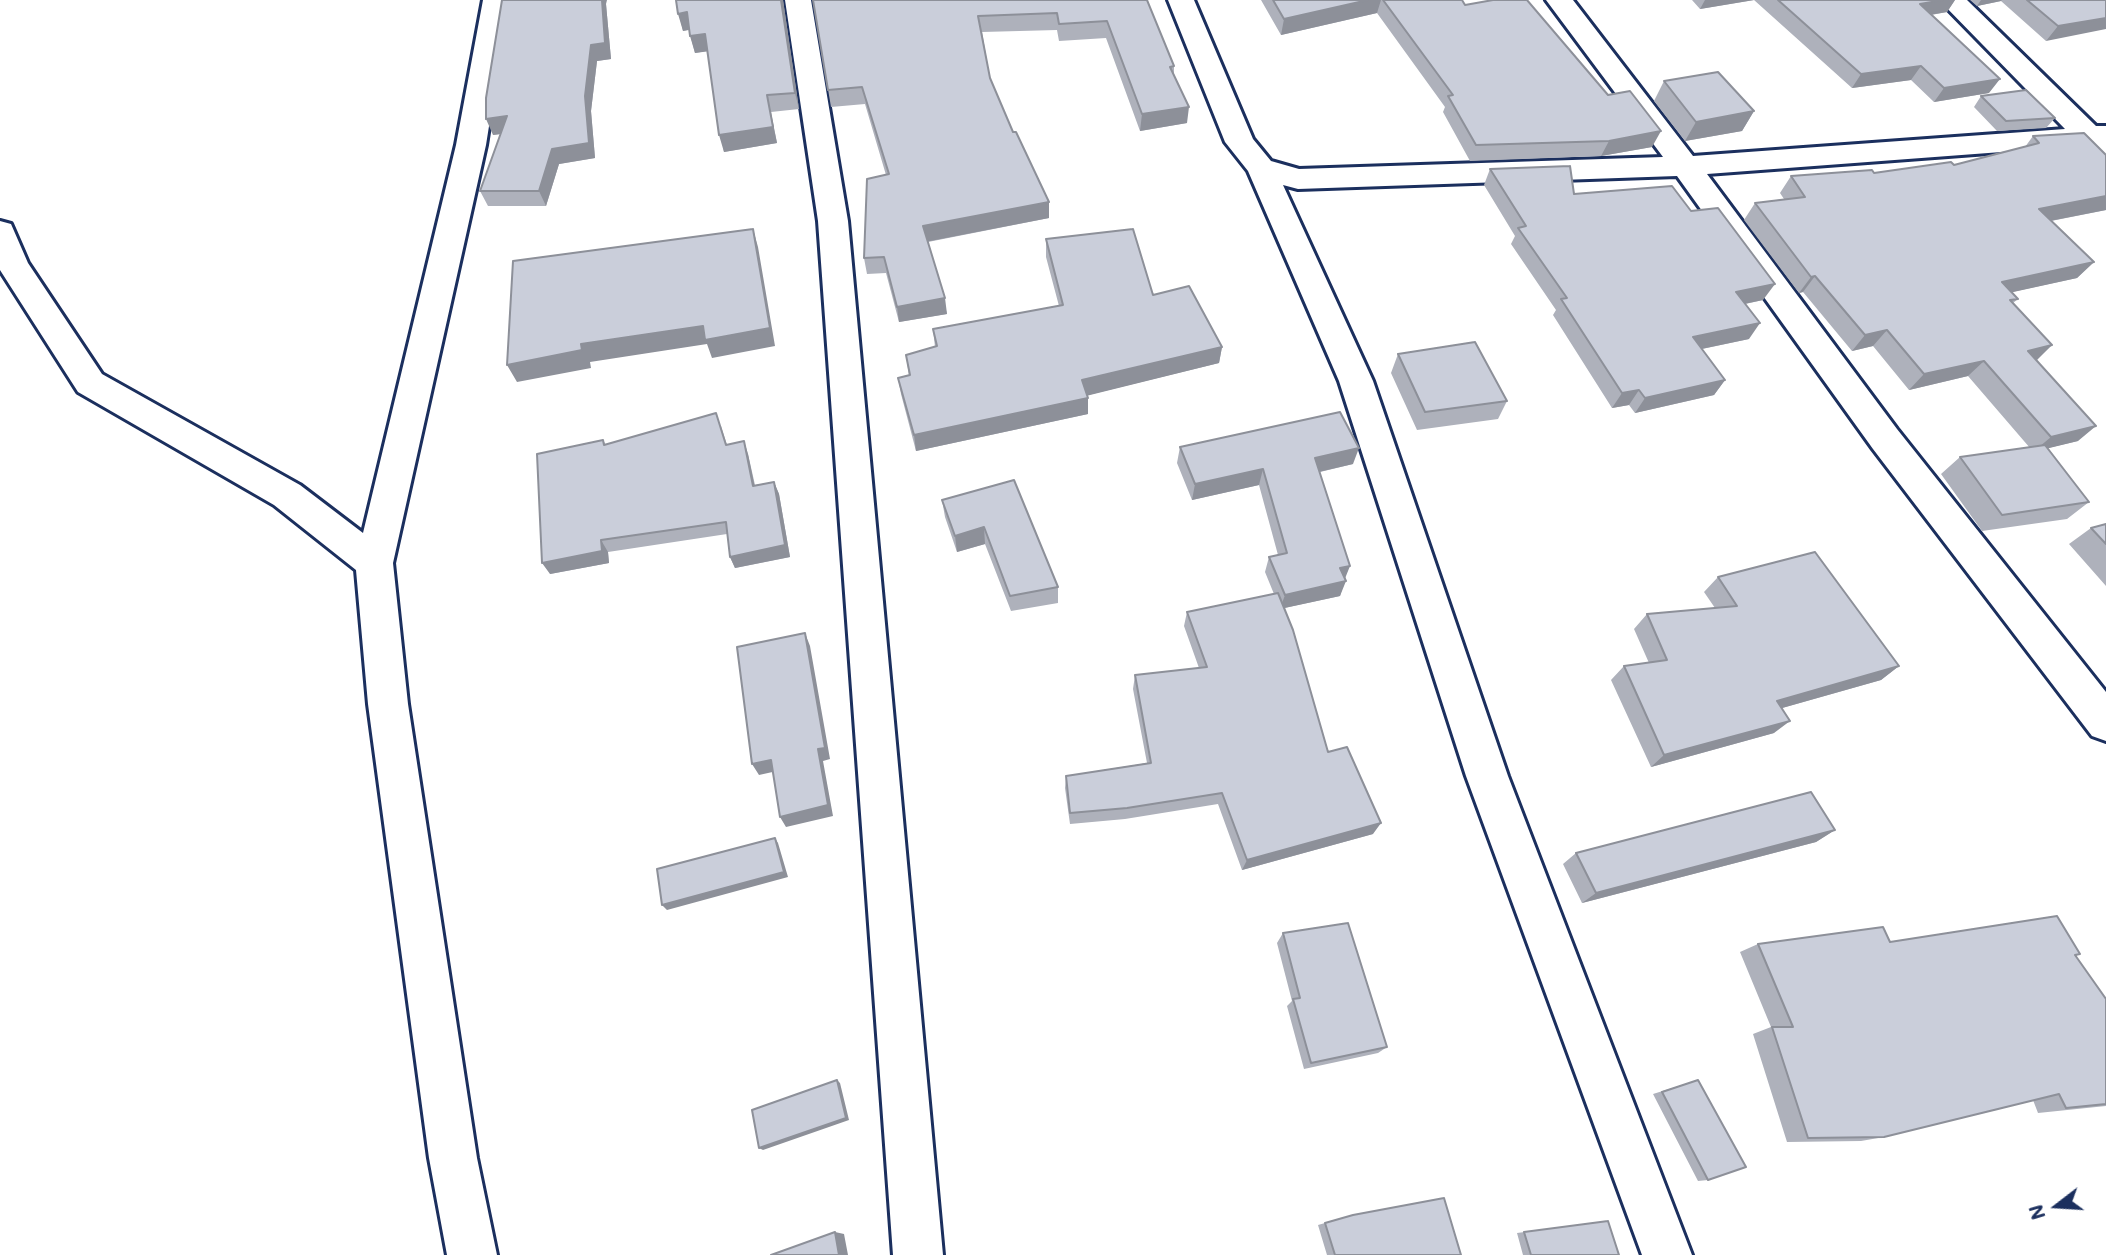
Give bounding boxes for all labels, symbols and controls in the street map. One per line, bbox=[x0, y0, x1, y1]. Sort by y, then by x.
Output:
north arrow bbox=[2022, 1171, 2092, 1241]
text: N bbox=[2022, 1202, 2051, 1223]

